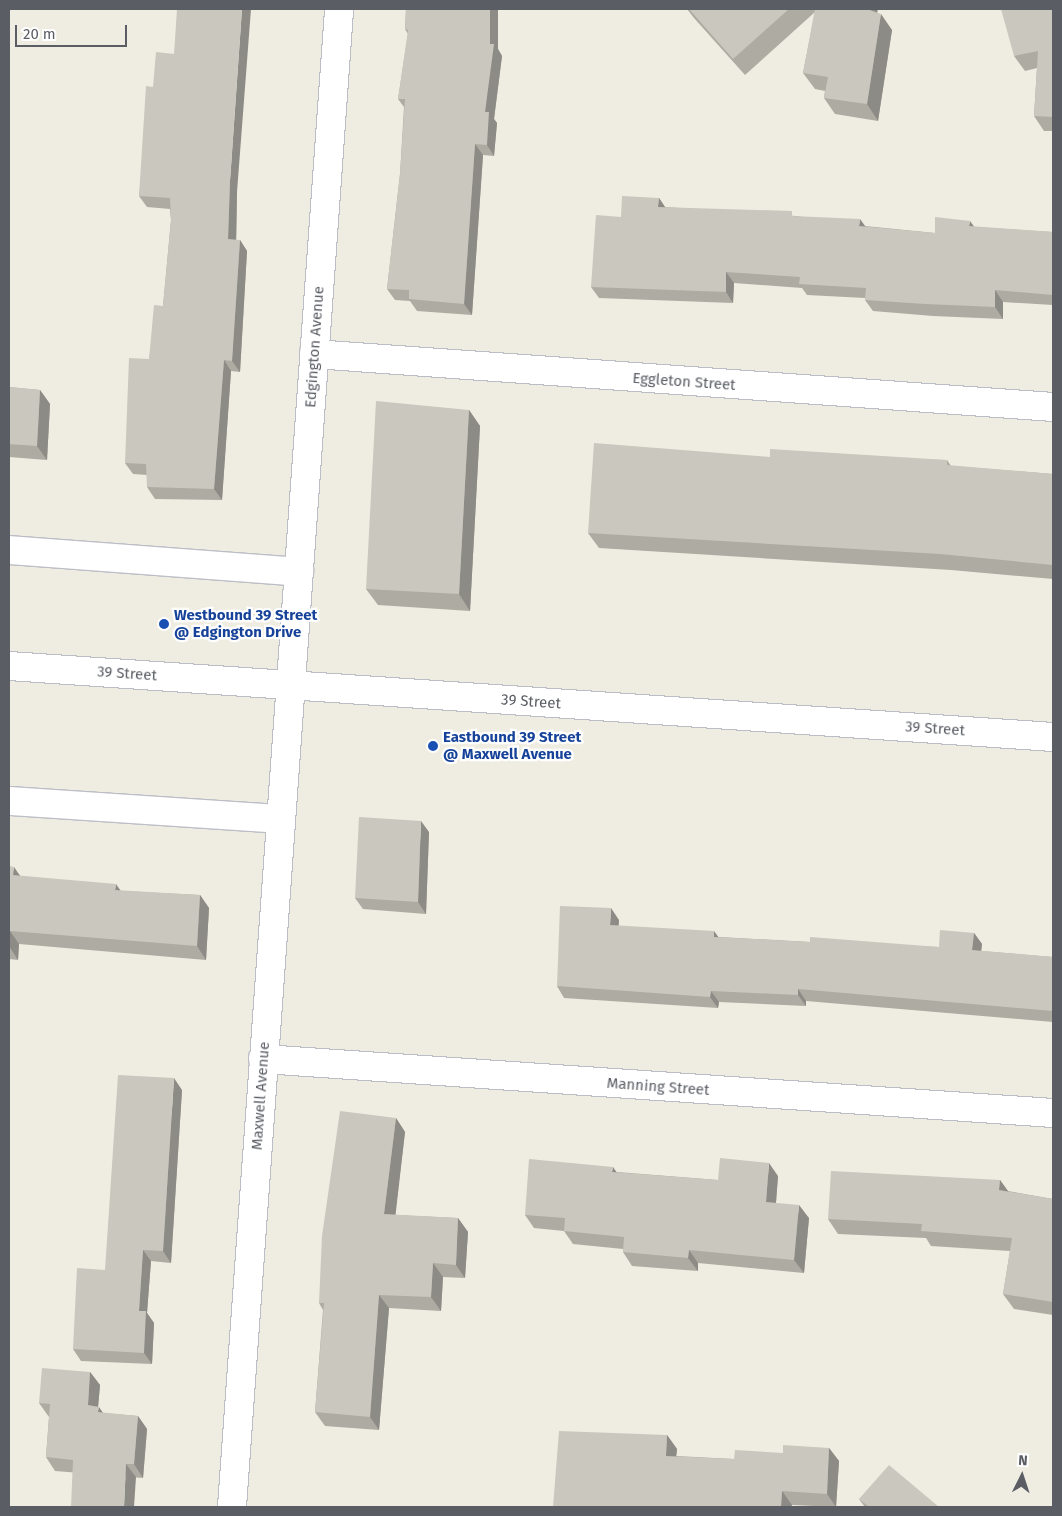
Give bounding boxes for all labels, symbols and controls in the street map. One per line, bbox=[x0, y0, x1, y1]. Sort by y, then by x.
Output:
scale bar bbox=[18, 15, 130, 47]
text: 20 m bbox=[23, 25, 56, 43]
street label: Edgington Avenue bbox=[302, 286, 328, 408]
street label: Eggleton Street bbox=[632, 369, 736, 395]
place label: Westbound 39 Street @ Edgington Drive bbox=[174, 606, 317, 641]
marker: Westbound 39 Street @ Edgington Drive bbox=[158, 618, 170, 630]
street label: 39 Street bbox=[97, 663, 157, 685]
street label: 39 Street bbox=[501, 691, 561, 713]
street label: 39 Street bbox=[905, 718, 965, 740]
place label: Eastbound 39 Street @ Maxwell Avenue bbox=[443, 728, 581, 763]
marker: Eastbound 39 Street @ Maxwell Avenue bbox=[427, 740, 439, 752]
street label: Maxwell Avenue bbox=[248, 1041, 274, 1151]
street label: Manning Street bbox=[606, 1074, 710, 1100]
north arrow bbox=[997, 1451, 1047, 1501]
text: N bbox=[1018, 1452, 1028, 1469]

